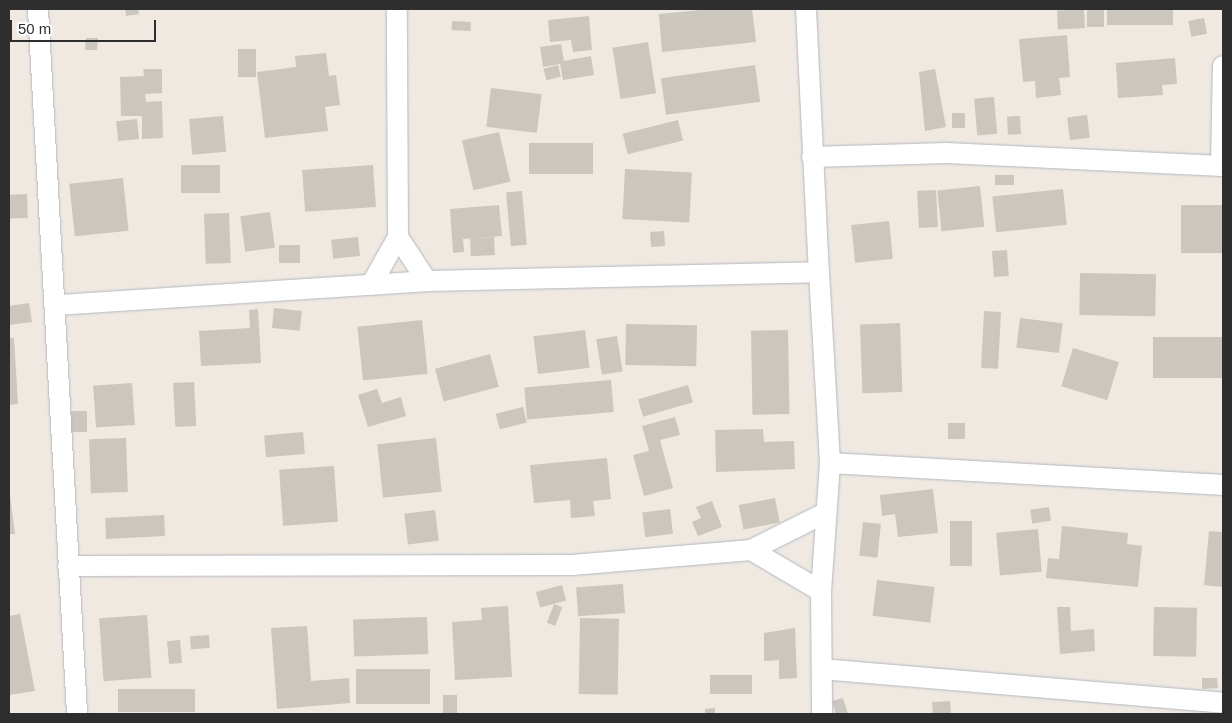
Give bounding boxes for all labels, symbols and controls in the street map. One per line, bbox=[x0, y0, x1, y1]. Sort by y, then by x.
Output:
scale bar bbox=[12, 10, 159, 42]
text: 50 m bbox=[18, 20, 51, 37]

